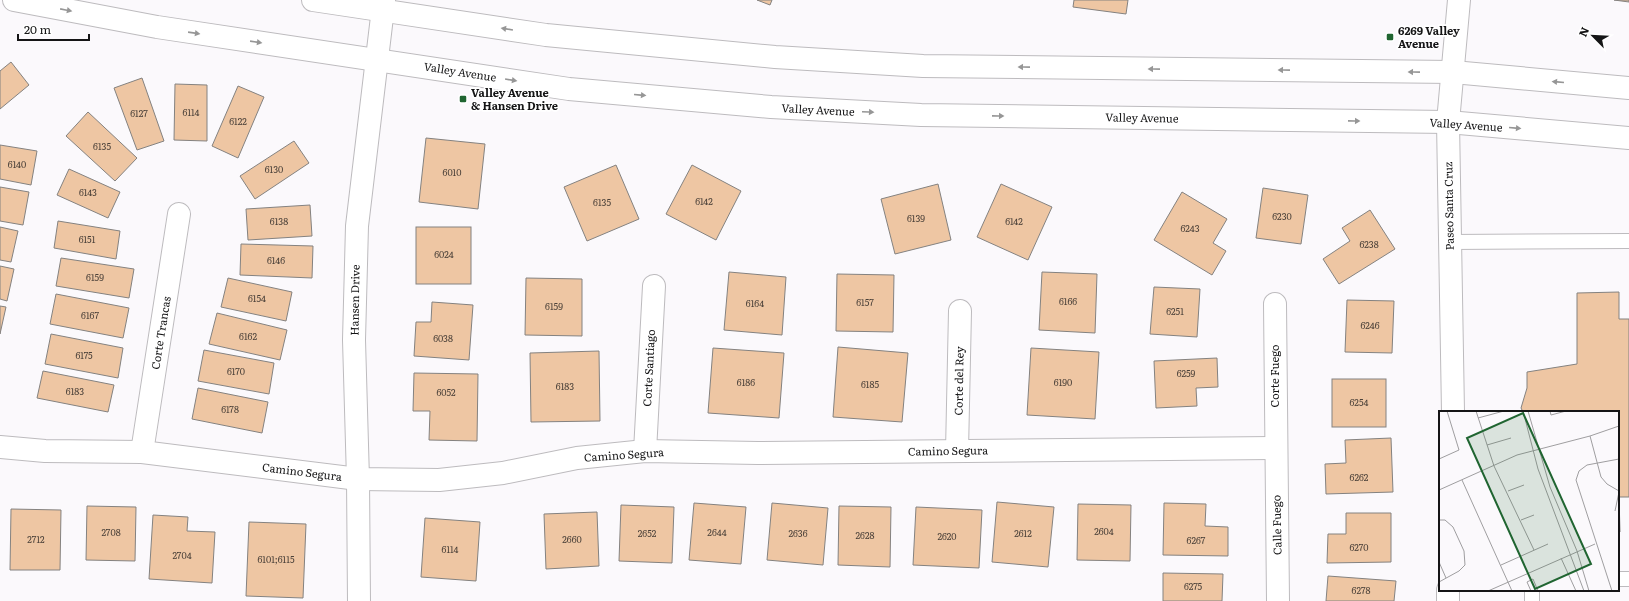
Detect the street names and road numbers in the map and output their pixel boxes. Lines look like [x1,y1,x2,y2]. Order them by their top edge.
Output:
street label: Valley Avenue [423,57,498,85]
street label: Valley Avenue [781,99,855,119]
street label: Valley Avenue [1105,108,1179,126]
street label: Valley Avenue [1429,113,1503,135]
street label: Paseo Santa Cruz [1439,161,1457,250]
street label: Hansen Drive [345,264,363,336]
street label: Corte Trancas [146,295,174,371]
street label: Corte Santiago [638,329,658,407]
street label: Corte Fuego [1266,344,1282,408]
street label: Corte del Rey [949,346,967,416]
street label: Camino Segura [908,441,988,459]
street label: Camino Segura [583,443,665,465]
street label: Camino Segura [261,458,343,484]
street label: Calle Fuego [1267,495,1285,555]

